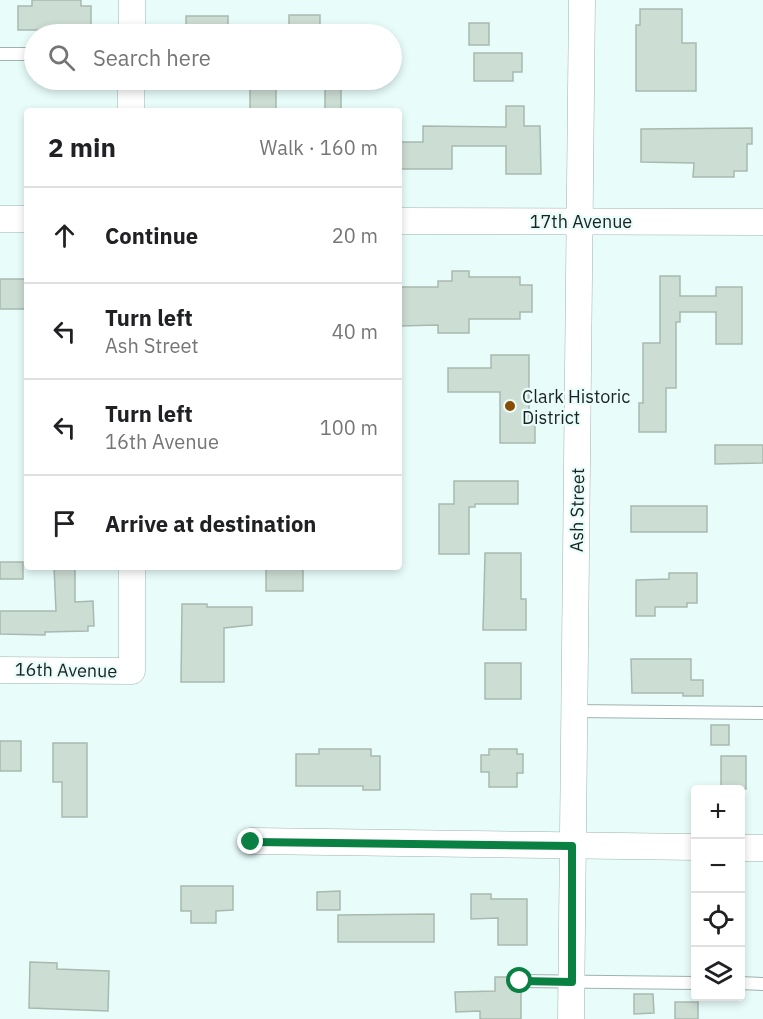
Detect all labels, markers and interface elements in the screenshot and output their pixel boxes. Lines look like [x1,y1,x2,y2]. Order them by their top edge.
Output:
search box [24,24,402,90]
icon: search [45,41,78,74]
text: Search here [93,43,211,72]
text: 2 min [48,130,116,164]
text: Walk · 160 m [260,134,378,161]
street label: 17th Avenue [530,210,632,233]
icon: ahead [48,219,81,252]
text: Continue [105,221,198,250]
text: 20 m [332,222,378,249]
text: Turn left [105,303,193,332]
icon: left [48,315,81,348]
text: 40 m [332,318,378,345]
text: Ash Street [105,332,199,359]
place label: Clark Historic District [522,385,630,429]
text: Turn left [105,399,193,428]
marker: Clark Historic District [503,399,517,413]
icon: left [48,411,81,444]
text: 100 m [320,414,378,441]
text: 16th Avenue [105,428,219,455]
street label: Ash Street [565,468,589,552]
icon: arrive [48,507,81,540]
text: Arrive at destination [105,509,316,538]
street label: 16th Avenue [15,658,118,682]
map controls [691,785,745,1001]
button: + [691,785,745,839]
route end [237,828,263,854]
button: − [691,839,745,893]
button: locate [691,893,745,947]
button: layers [691,947,745,1001]
route start [506,967,532,993]

